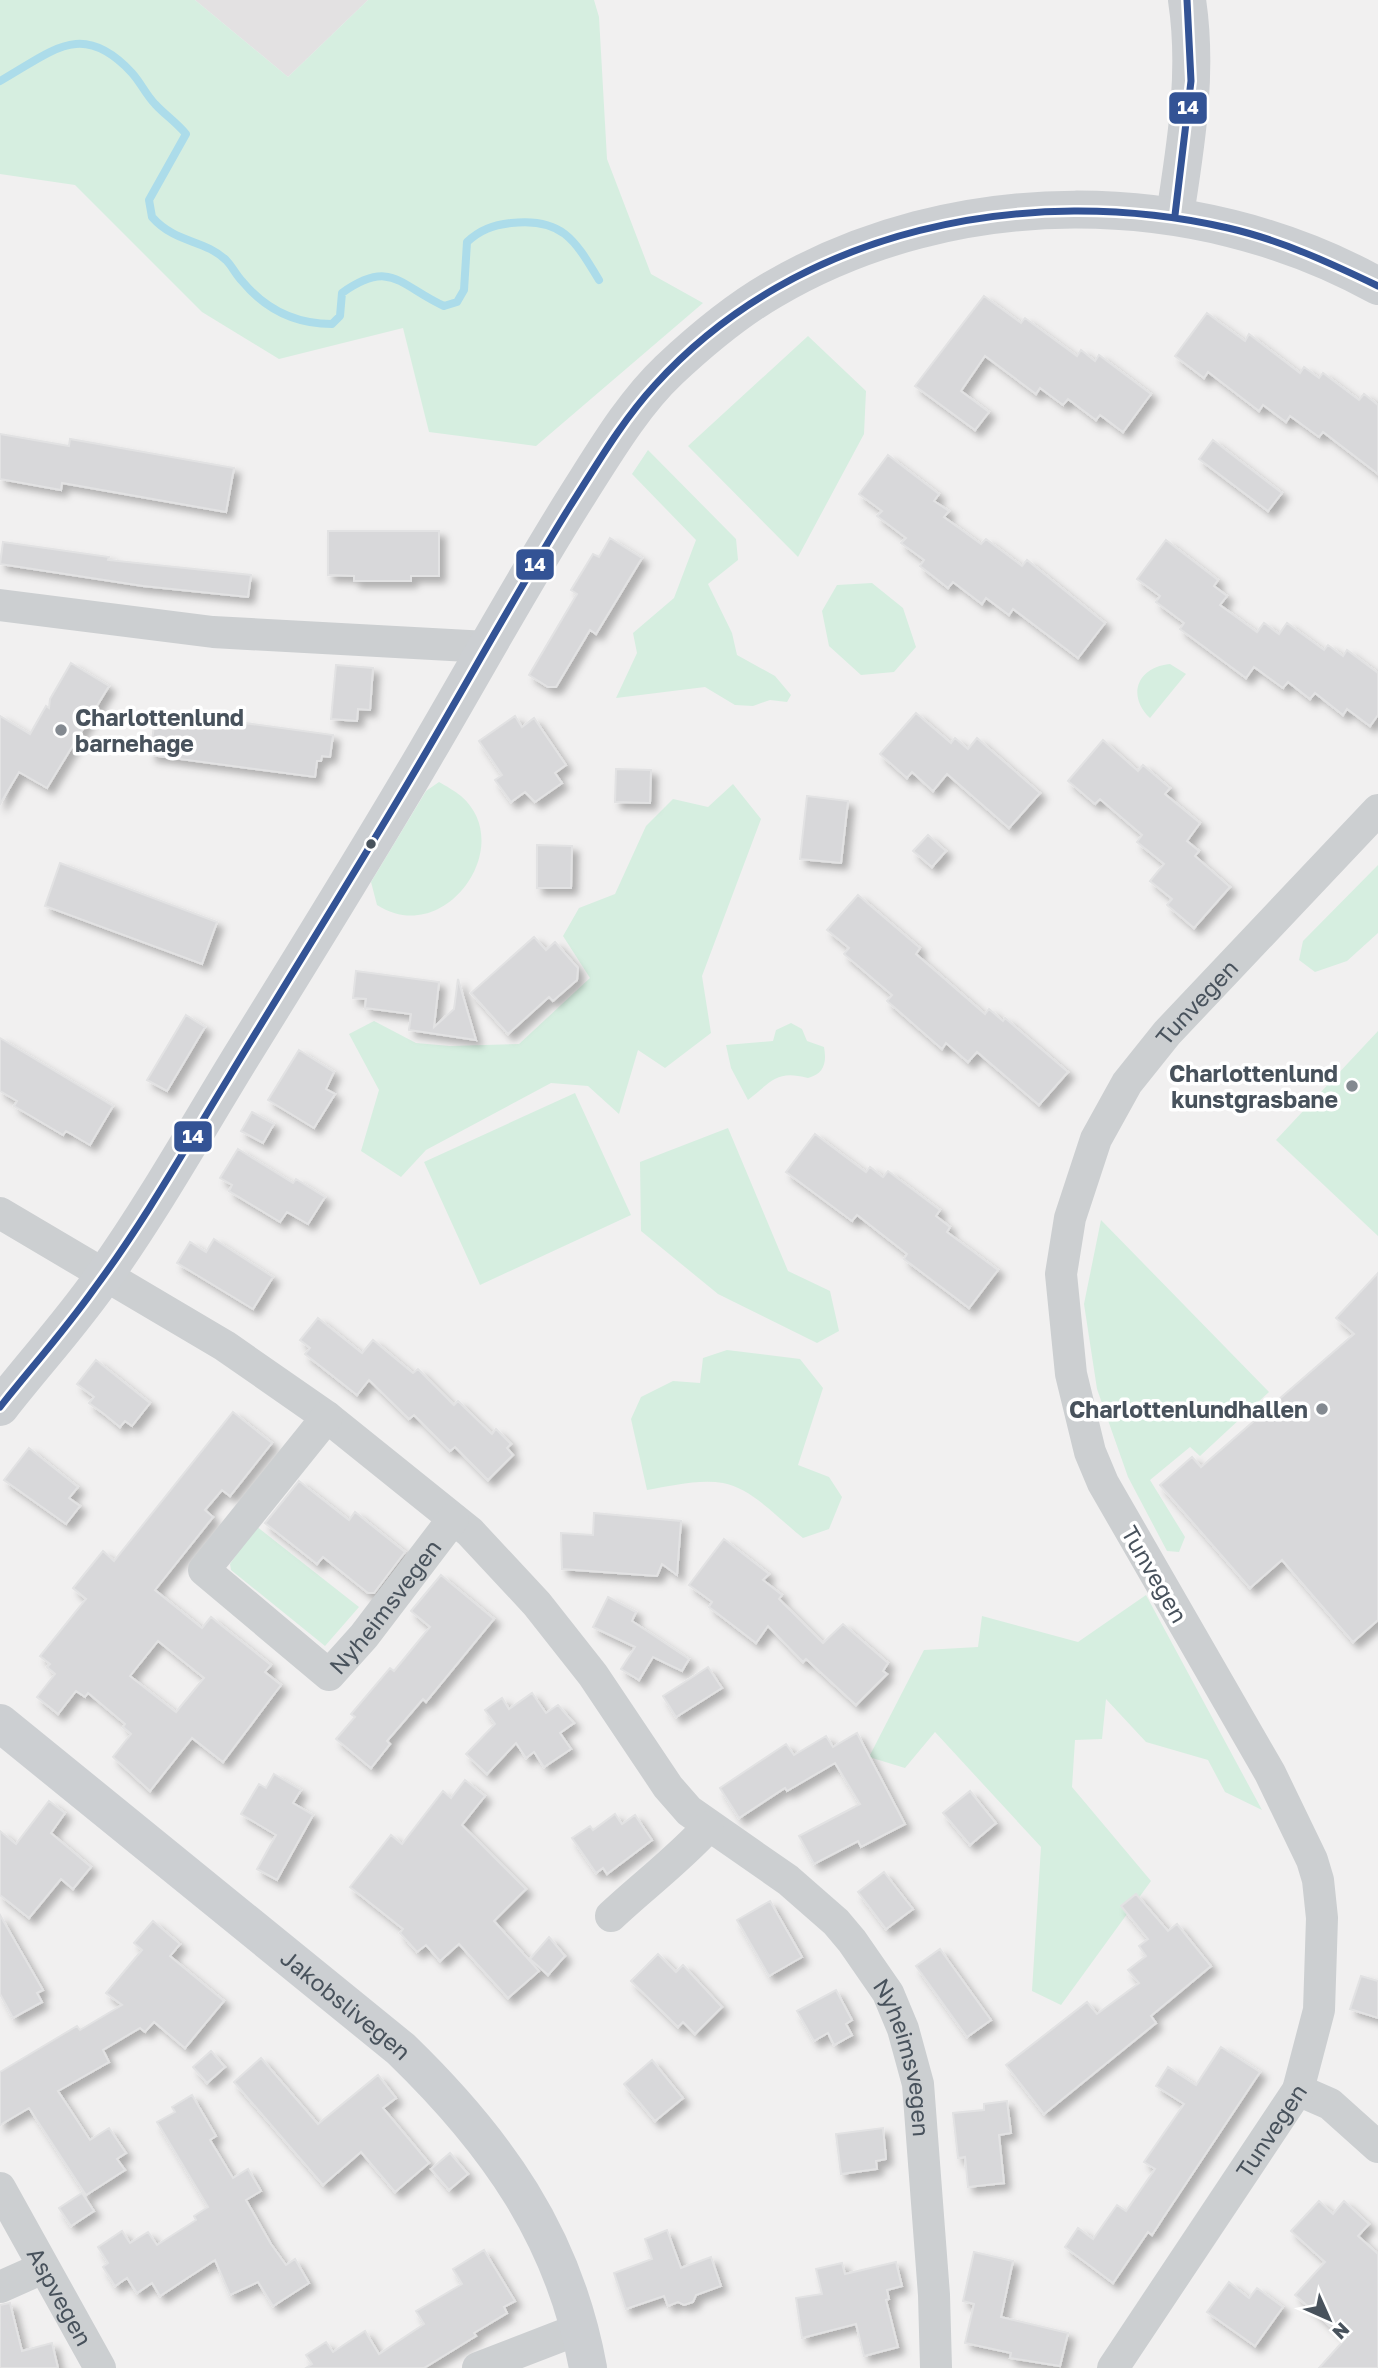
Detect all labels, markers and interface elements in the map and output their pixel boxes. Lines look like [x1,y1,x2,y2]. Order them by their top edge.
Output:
line badge: 14 [1168,91,1208,125]
text: 14 [1177,95,1199,118]
line badge: 14 [515,548,555,581]
text: 14 [524,552,546,575]
place label: Charlottenlund barnehage [75,703,244,757]
marker: Charlottenlund barnehage [53,722,69,738]
unlabelled marker [364,837,378,851]
street label: Tunvegen [1149,953,1243,1050]
place label: Charlottenlund kunstgrasbane [1169,1059,1338,1113]
marker: Charlottenlund kunstgrasbane [1344,1078,1360,1094]
line badge: 14 [173,1120,213,1153]
text: 14 [182,1124,204,1147]
place label: Charlottenlundhallen [1069,1395,1308,1423]
marker: Charlottenlundhallen [1314,1401,1330,1417]
street label: Tunvegen [1116,1521,1194,1627]
street label: Nyheimsvegen [323,1534,447,1680]
street label: Jakobslivegen [275,1943,417,2065]
street label: Nyheimsvegen [868,1973,936,2138]
street label: Tunvegen [1230,2078,1312,2183]
street label: Aspvegen [22,2242,99,2351]
north arrow [1294,2284,1364,2354]
text: N [1328,2318,1355,2345]

